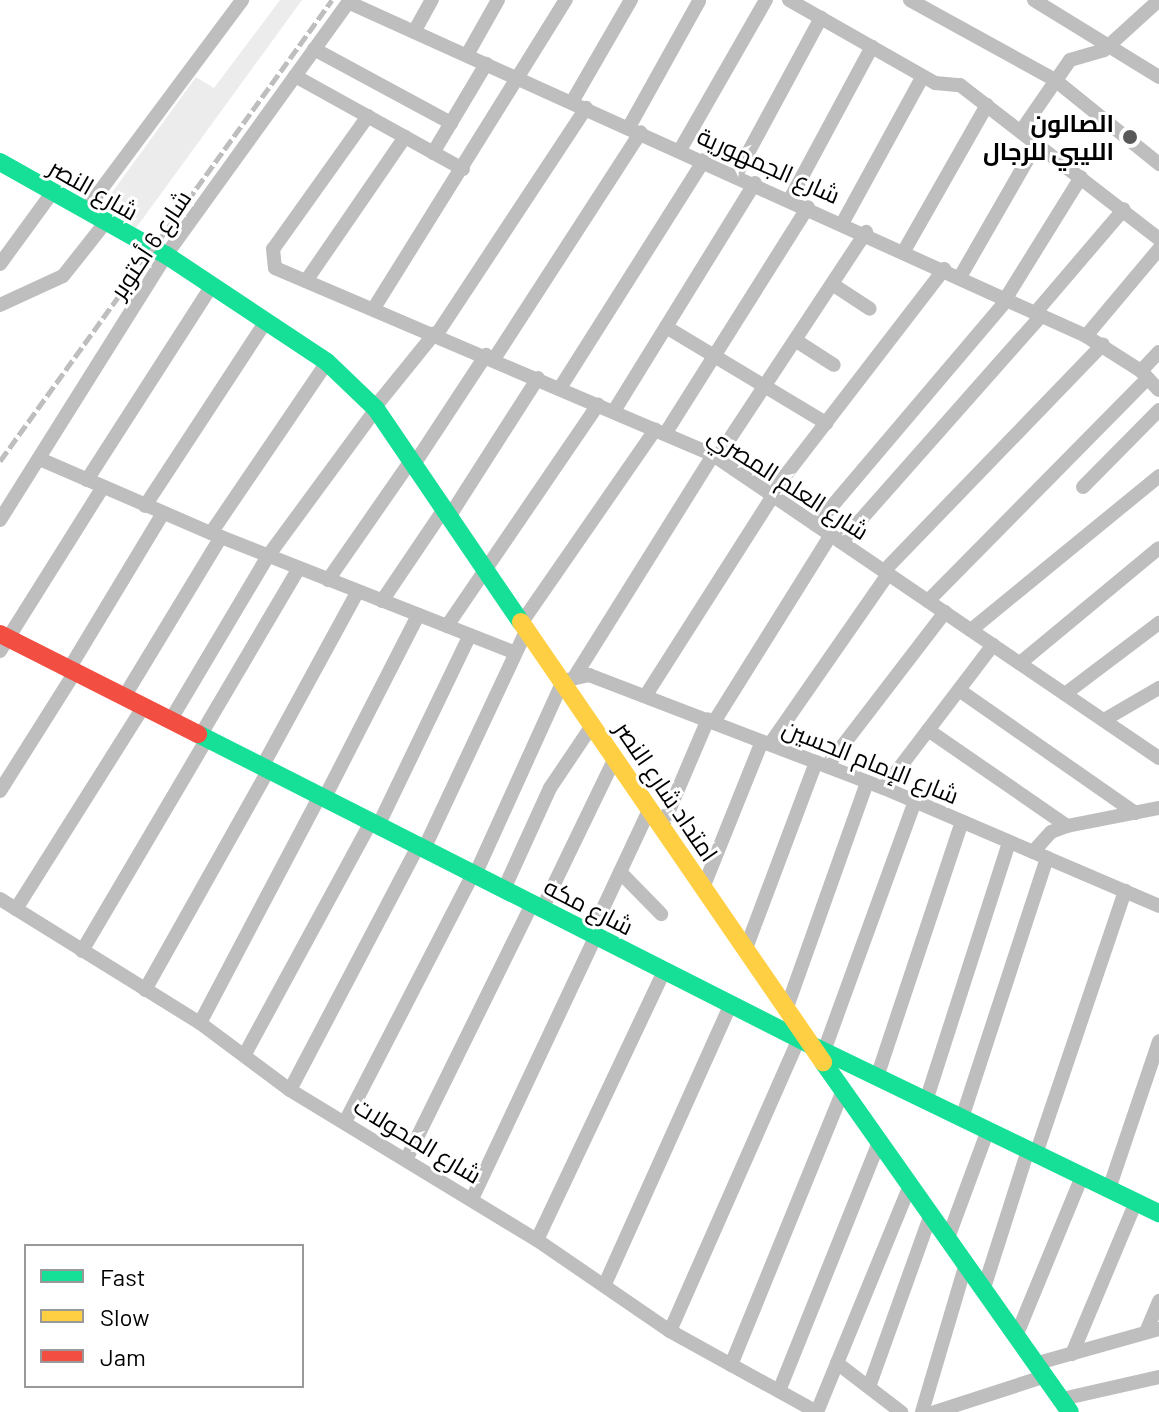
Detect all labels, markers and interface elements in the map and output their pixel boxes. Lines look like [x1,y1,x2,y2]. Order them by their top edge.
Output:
place label: الصالون الليبي للرجال [983,109,1114,165]
street label: شارع الجمهورية [693,121,845,209]
marker: الصالون الليبي للرجال [1121,128,1139,146]
street label: شارع النصر [44,152,144,226]
street label: شارع 6 أكتوبر [103,184,197,304]
street label: شارع العلم المصري [703,420,875,546]
street label: شارع الإمام الحسين [779,713,963,809]
street label: امتداد شارع النصر [610,715,724,867]
street label: شارع مكه [540,871,638,941]
street label: شارع المحولات [349,1091,487,1189]
legend [24,1244,304,1388]
text: Fast [100,1262,145,1291]
text: Slow [100,1302,149,1331]
text: Jam [100,1342,146,1371]

